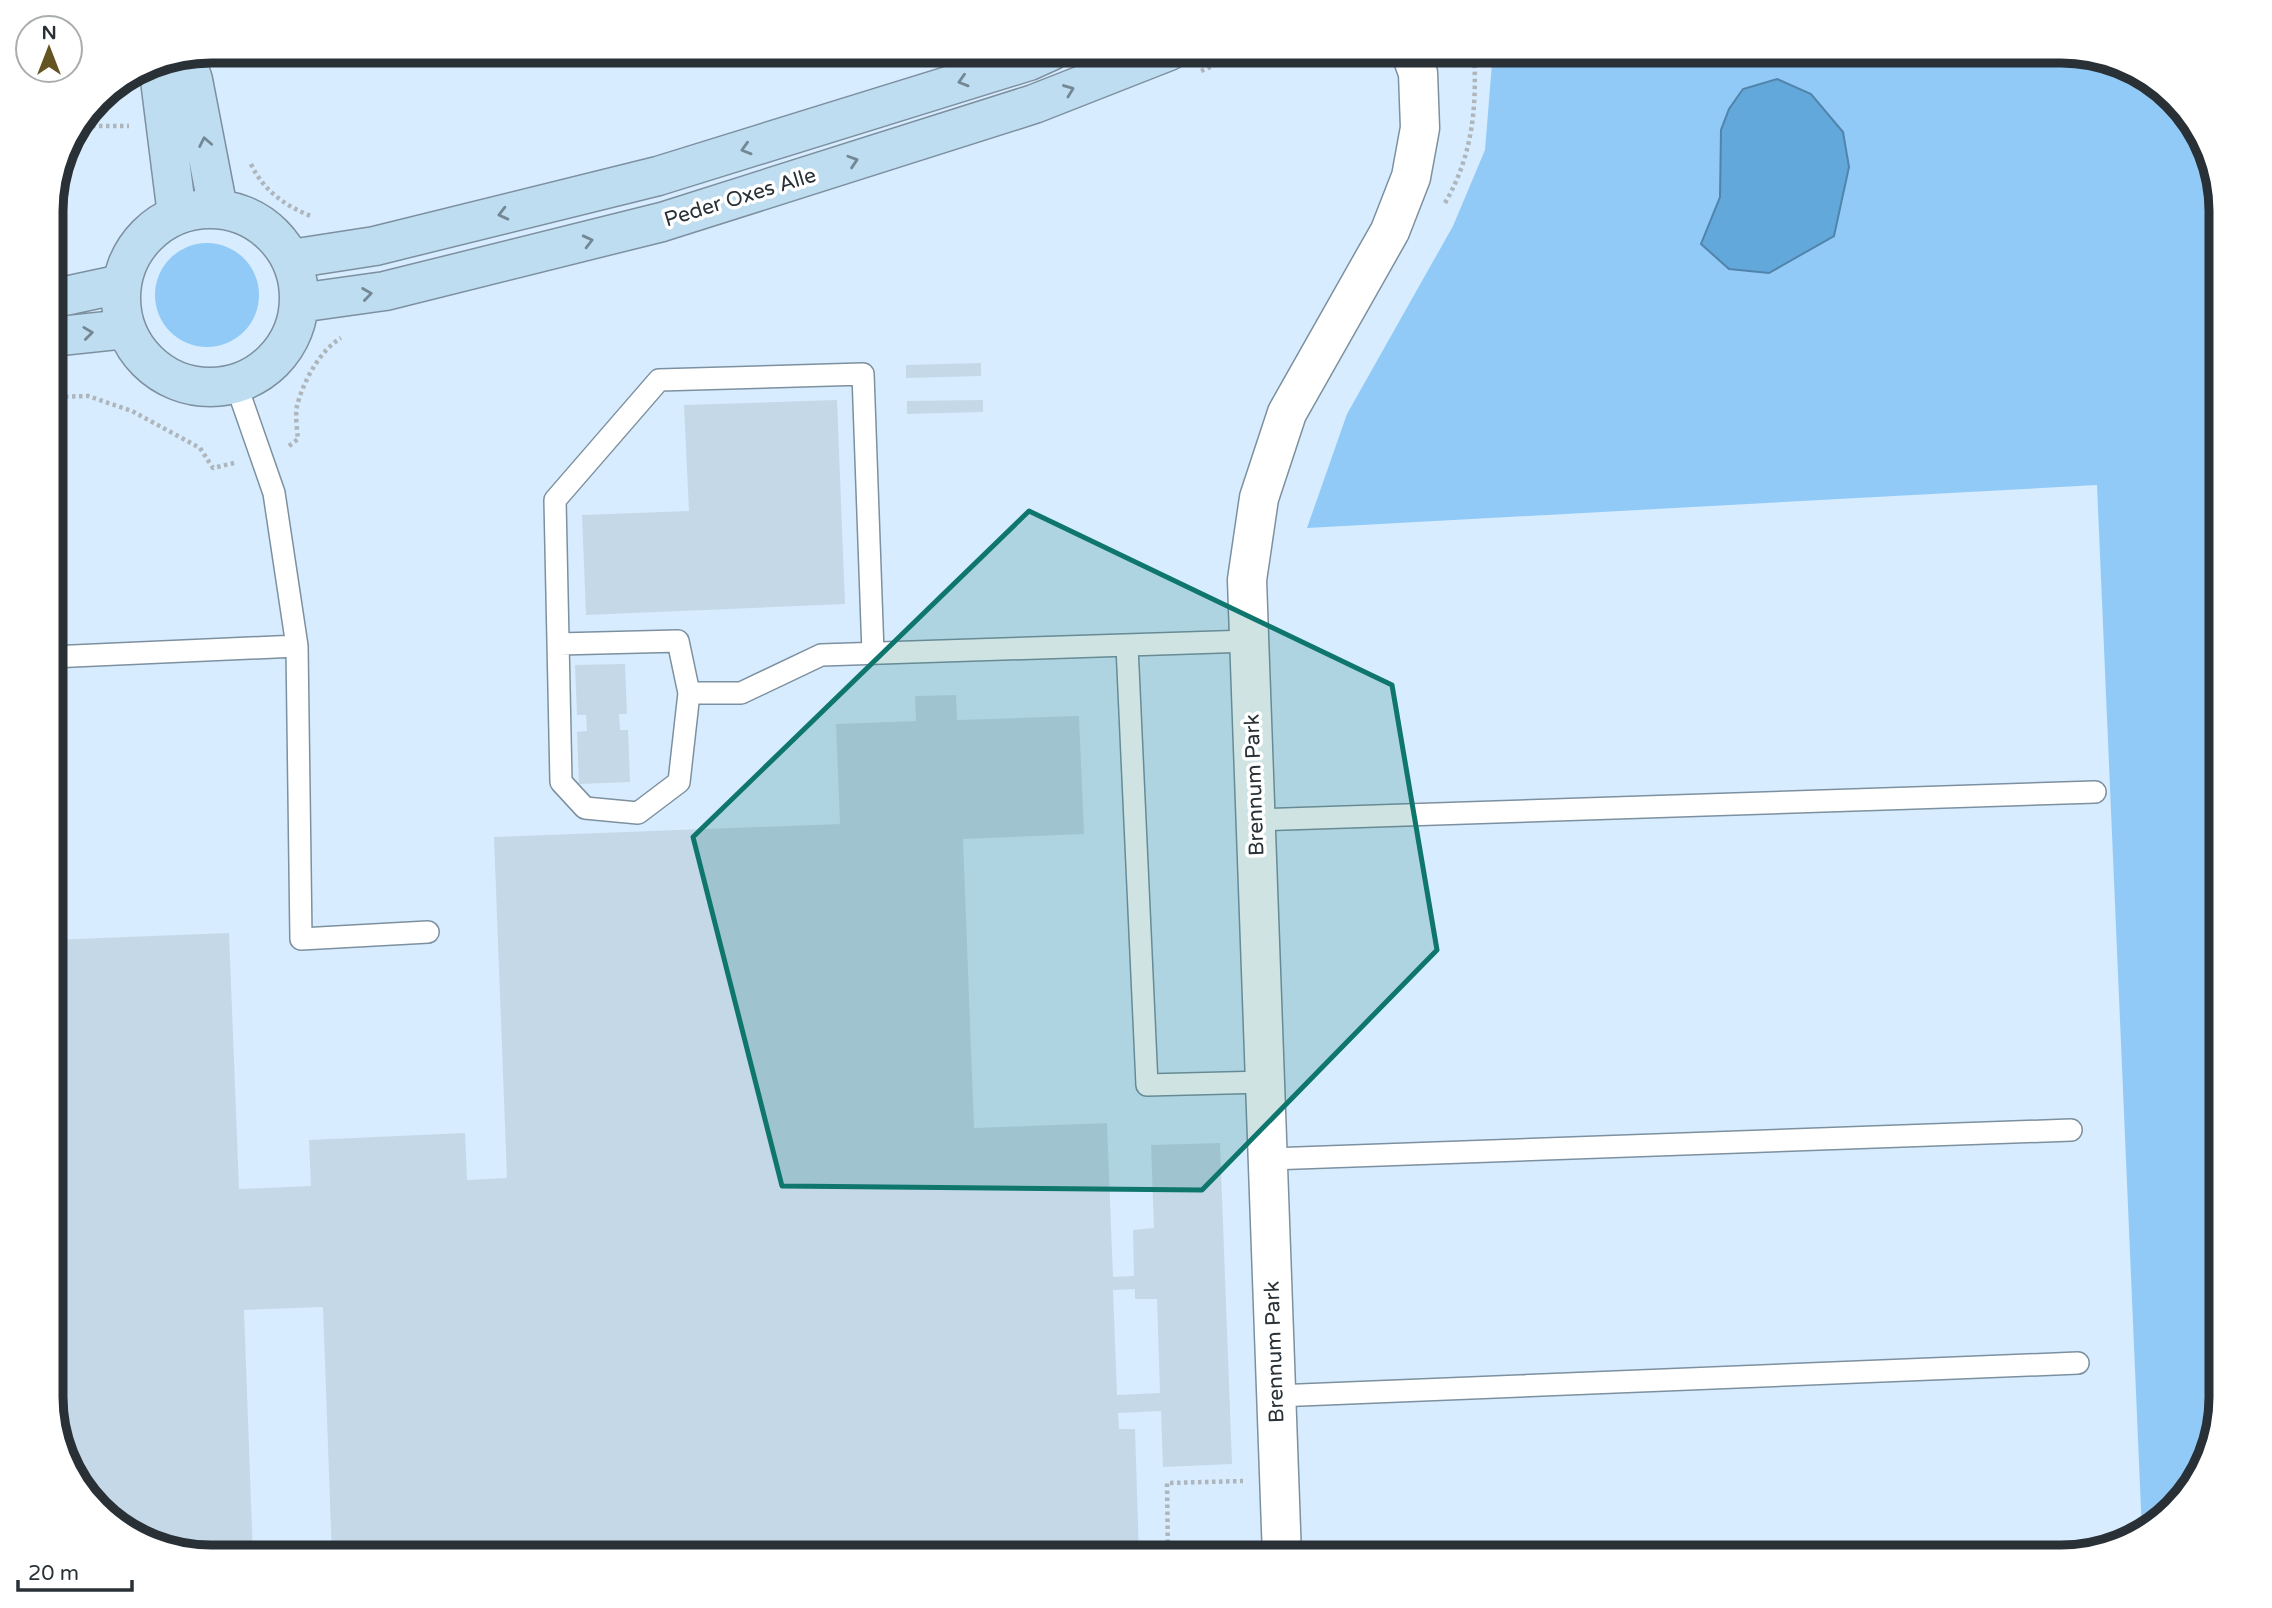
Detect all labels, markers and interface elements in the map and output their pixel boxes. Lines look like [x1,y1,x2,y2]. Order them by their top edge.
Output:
north arrow [14,14,84,84]
text: N [41,22,57,44]
one-way arrow [958,73,970,87]
one-way arrow [1062,85,1074,99]
one-way arrow [198,136,213,148]
one-way arrow [740,140,752,155]
one-way arrow [847,155,859,170]
street label: Peder Oxes Alle [661,162,819,232]
one-way arrow [497,206,509,220]
one-way arrow [582,234,594,249]
one-way arrow [361,286,373,301]
one-way arrow [83,326,94,341]
street label: Brennum Park [1240,714,1269,856]
street label: Brennum Park [1260,1281,1289,1423]
scale bar [18,1548,131,1592]
text: 20 m [28,1561,79,1586]

